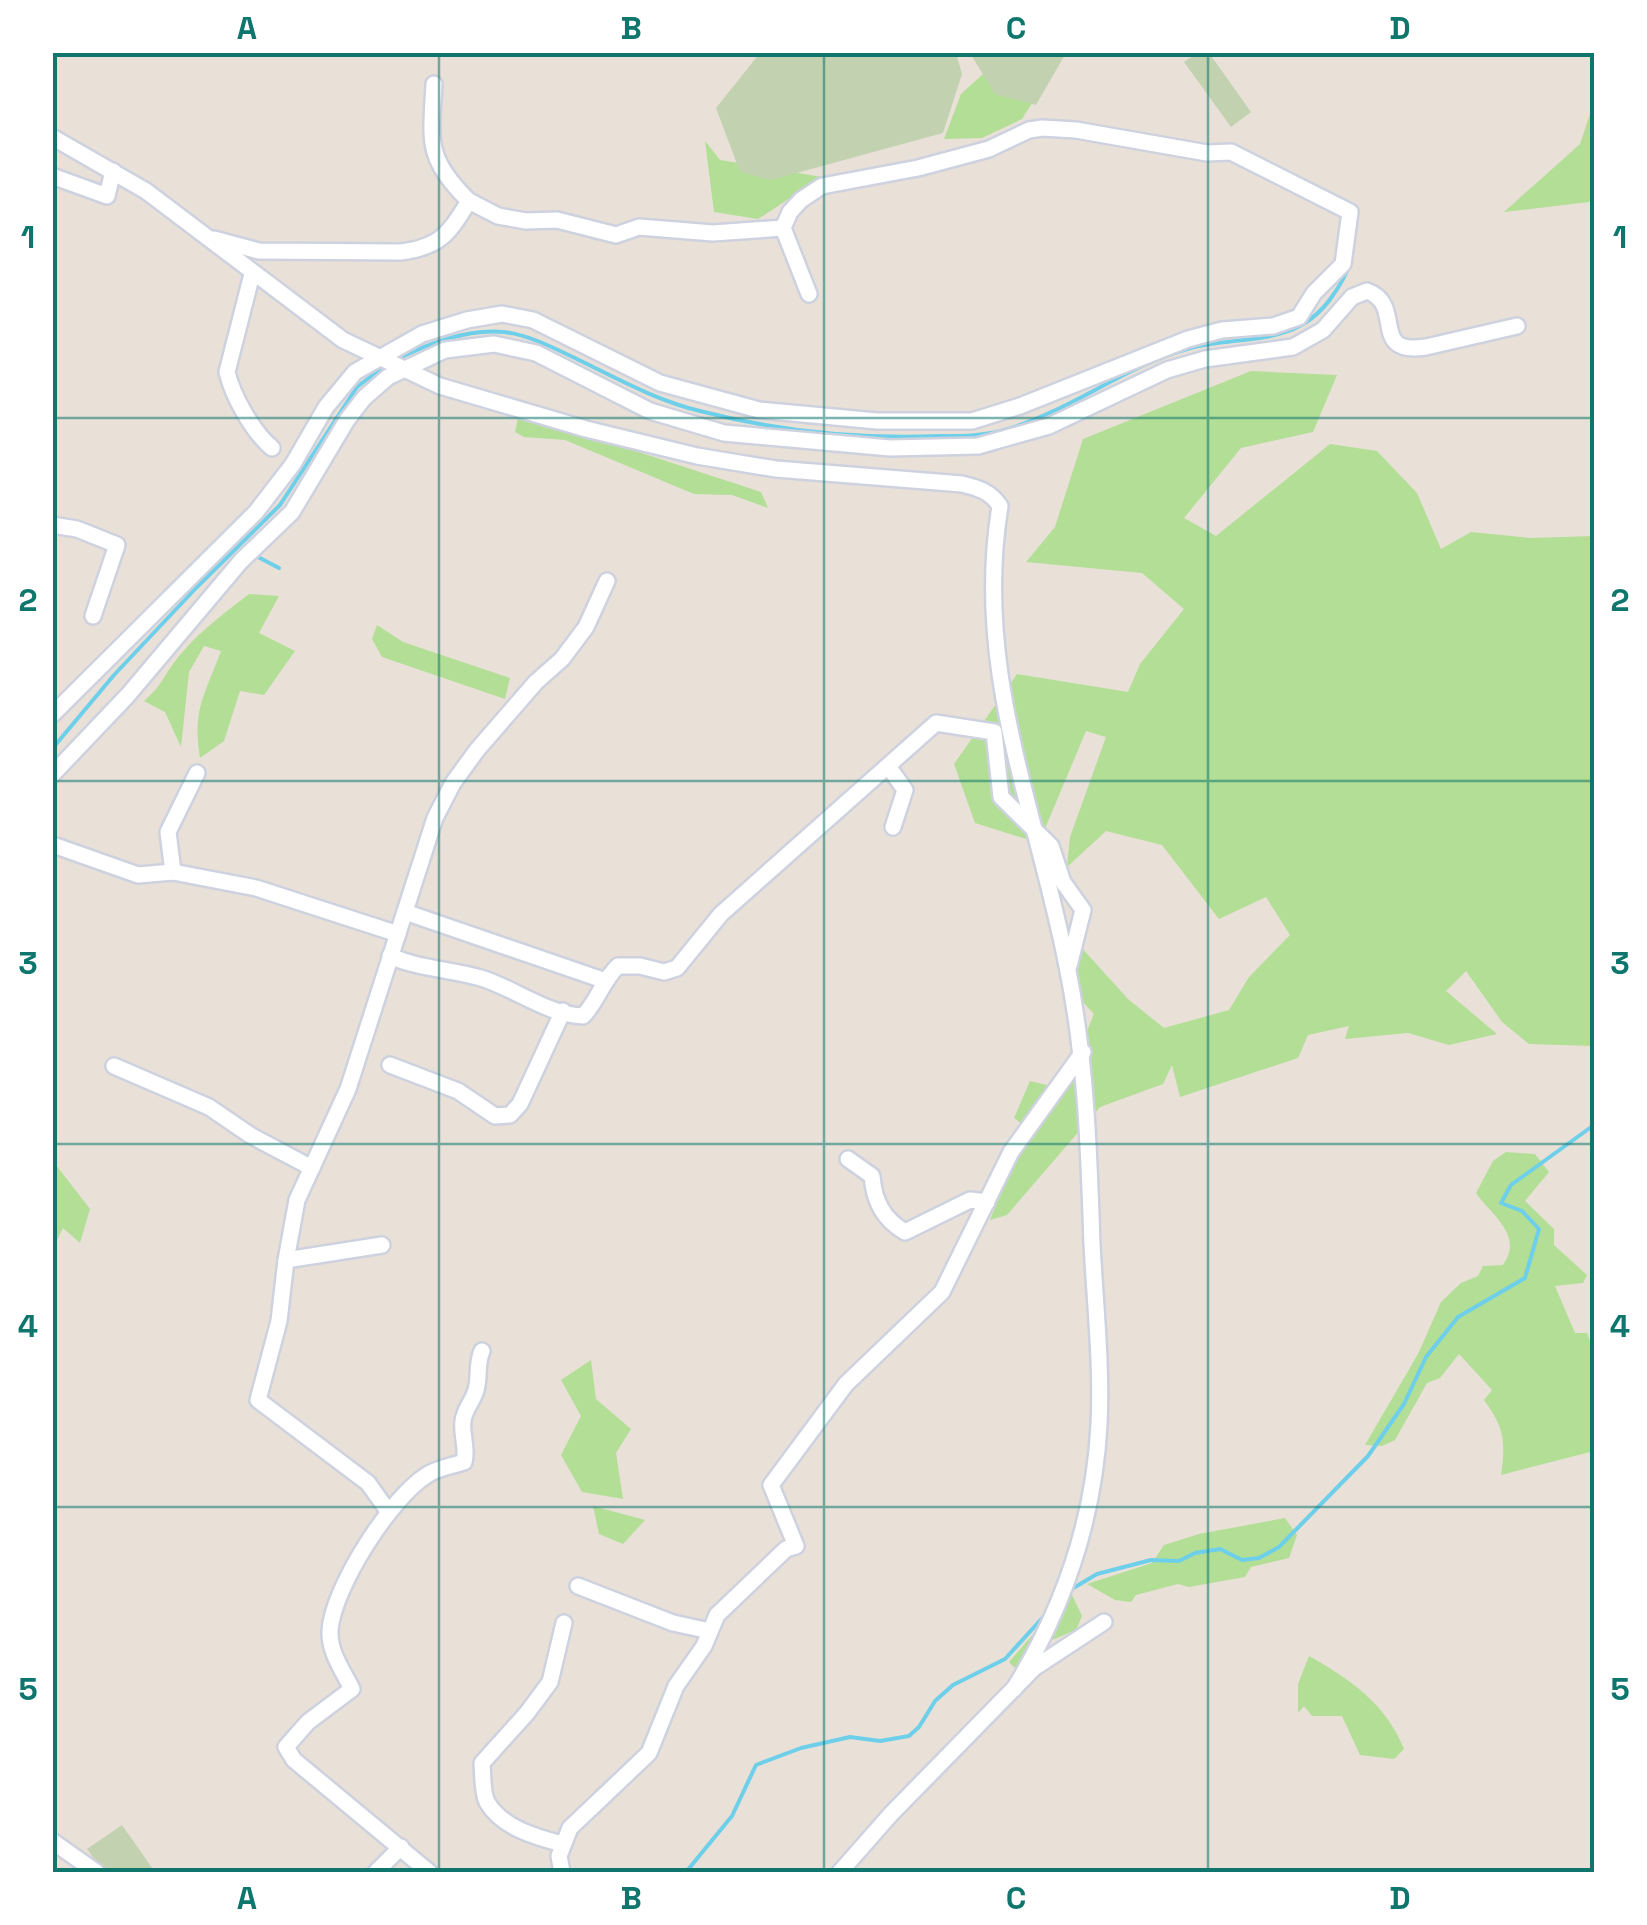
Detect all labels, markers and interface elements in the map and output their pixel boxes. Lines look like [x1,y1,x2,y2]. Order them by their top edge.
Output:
text: A [237,8,257,48]
text: B [620,8,642,48]
text: C [1006,8,1026,48]
text: D [1389,8,1411,48]
text: 1 [21,217,35,257]
text: 1 [1613,217,1627,257]
text: 2 [18,580,38,620]
text: 2 [1610,580,1630,620]
text: 3 [18,943,38,983]
text: 3 [1610,943,1630,983]
text: 4 [18,1306,38,1346]
text: 4 [1610,1306,1630,1346]
text: 5 [18,1669,38,1709]
text: 5 [1610,1669,1630,1709]
text: A [237,1878,257,1918]
text: B [620,1878,642,1918]
text: C [1006,1878,1026,1918]
text: D [1389,1878,1411,1918]

